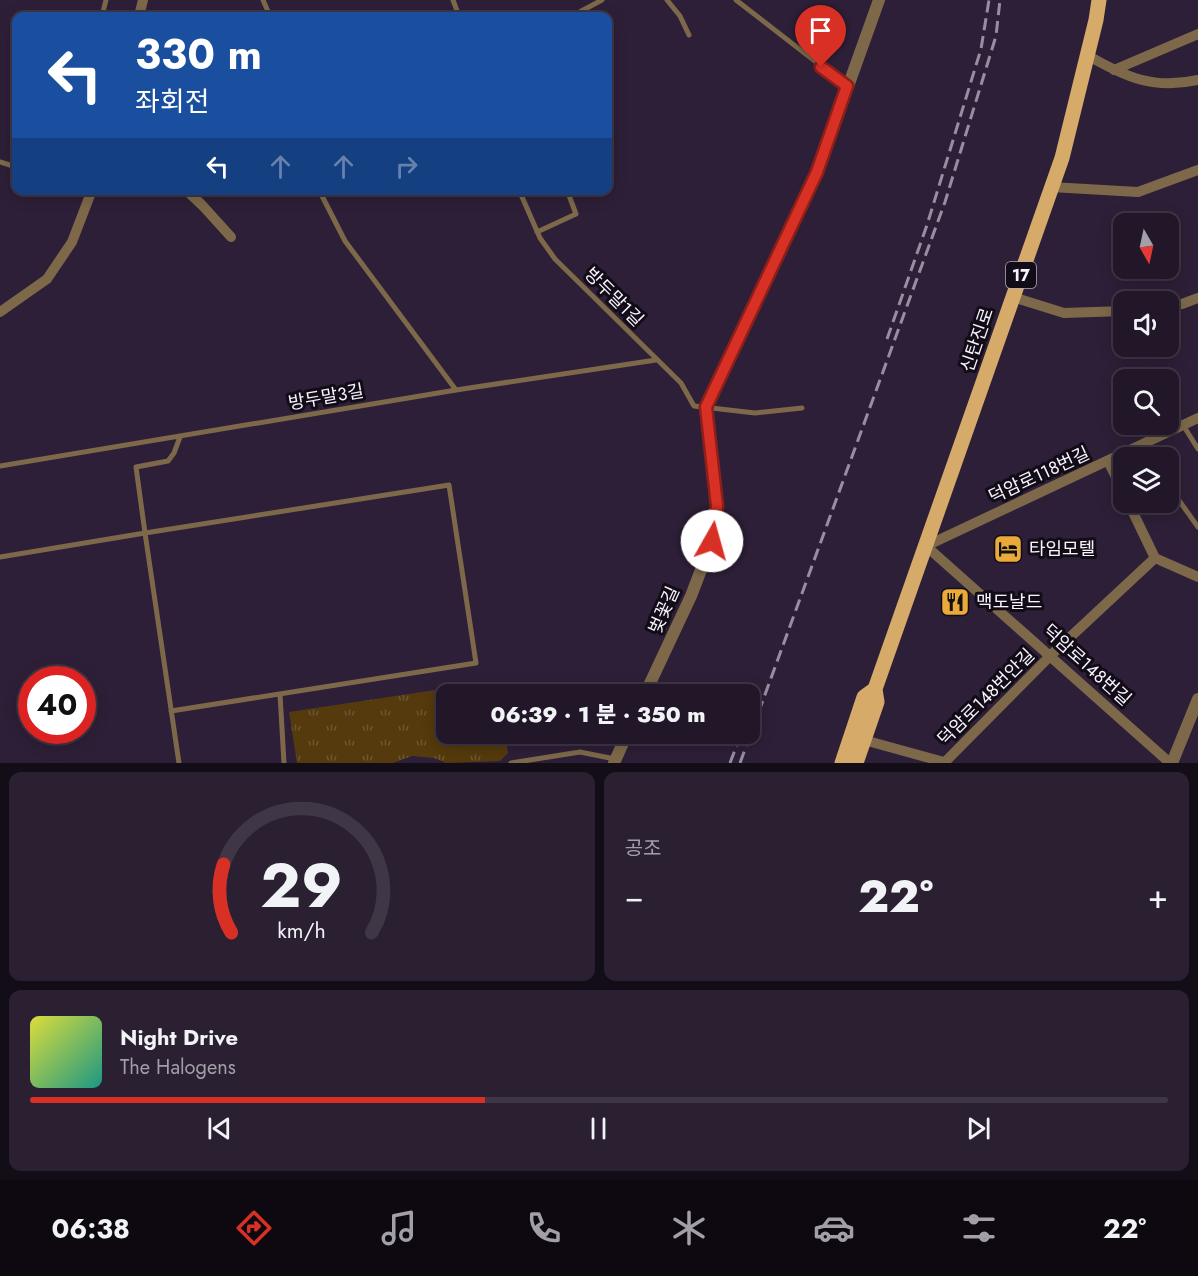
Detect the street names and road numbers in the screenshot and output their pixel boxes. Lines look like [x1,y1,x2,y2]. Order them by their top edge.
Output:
street label: 방두말1길 [579,262,649,332]
road number: 17 [1006,262,1036,288]
street label: 신탄진로 [954,304,1000,376]
street label: 방두말3길 [286,378,366,416]
street label: 덕암로118번길 [984,440,1094,510]
street label: 벚꽃길 [642,582,686,638]
street label: 덕암로148번길 [1037,618,1137,712]
street label: 덕암로148번안길 [932,643,1040,751]

